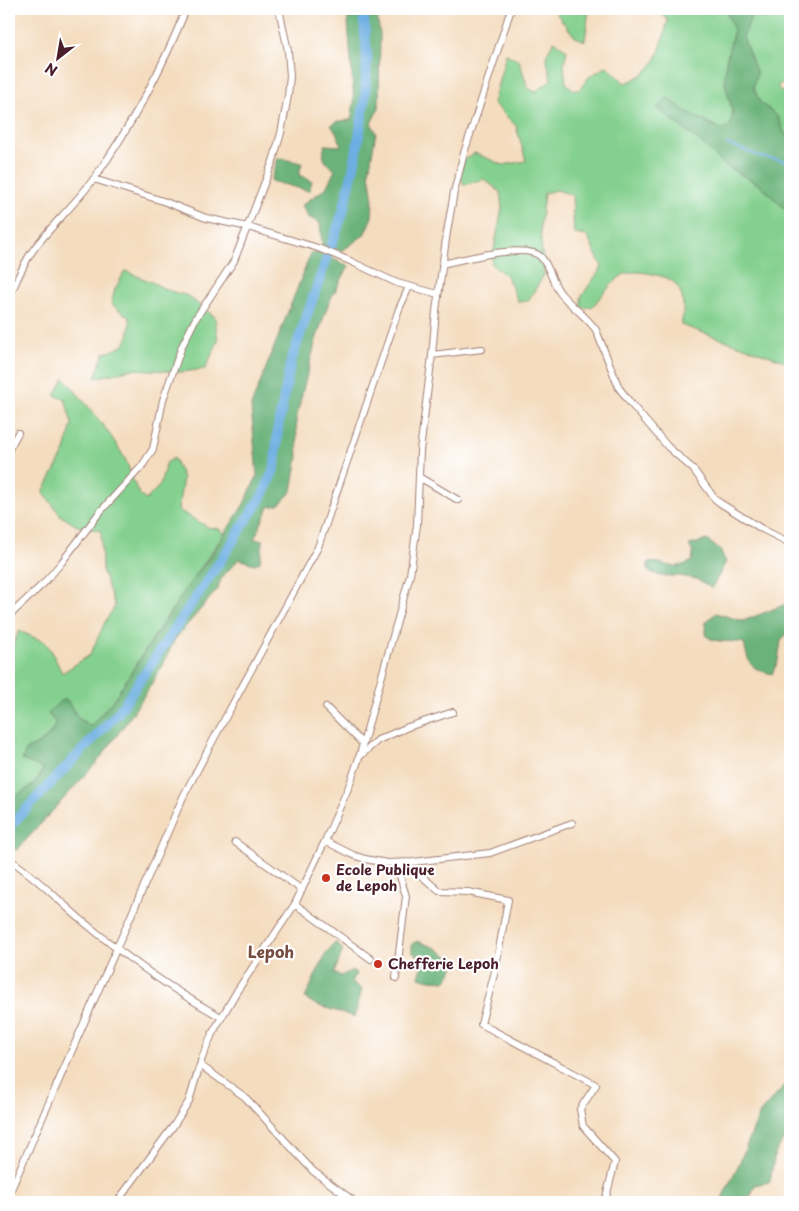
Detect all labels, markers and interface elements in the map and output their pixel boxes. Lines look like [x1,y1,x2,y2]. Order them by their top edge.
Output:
north arrow [32,32,82,82]
text: N [41,58,61,81]
place label: Ecole Publique de Lepoh [336,859,435,896]
marker: Ecole Publique de Lepoh [320,872,332,884]
district label: Lepoh [248,939,294,963]
place label: Chefferie Lepoh [388,953,499,974]
marker: Chefferie Lepoh [372,958,384,970]

